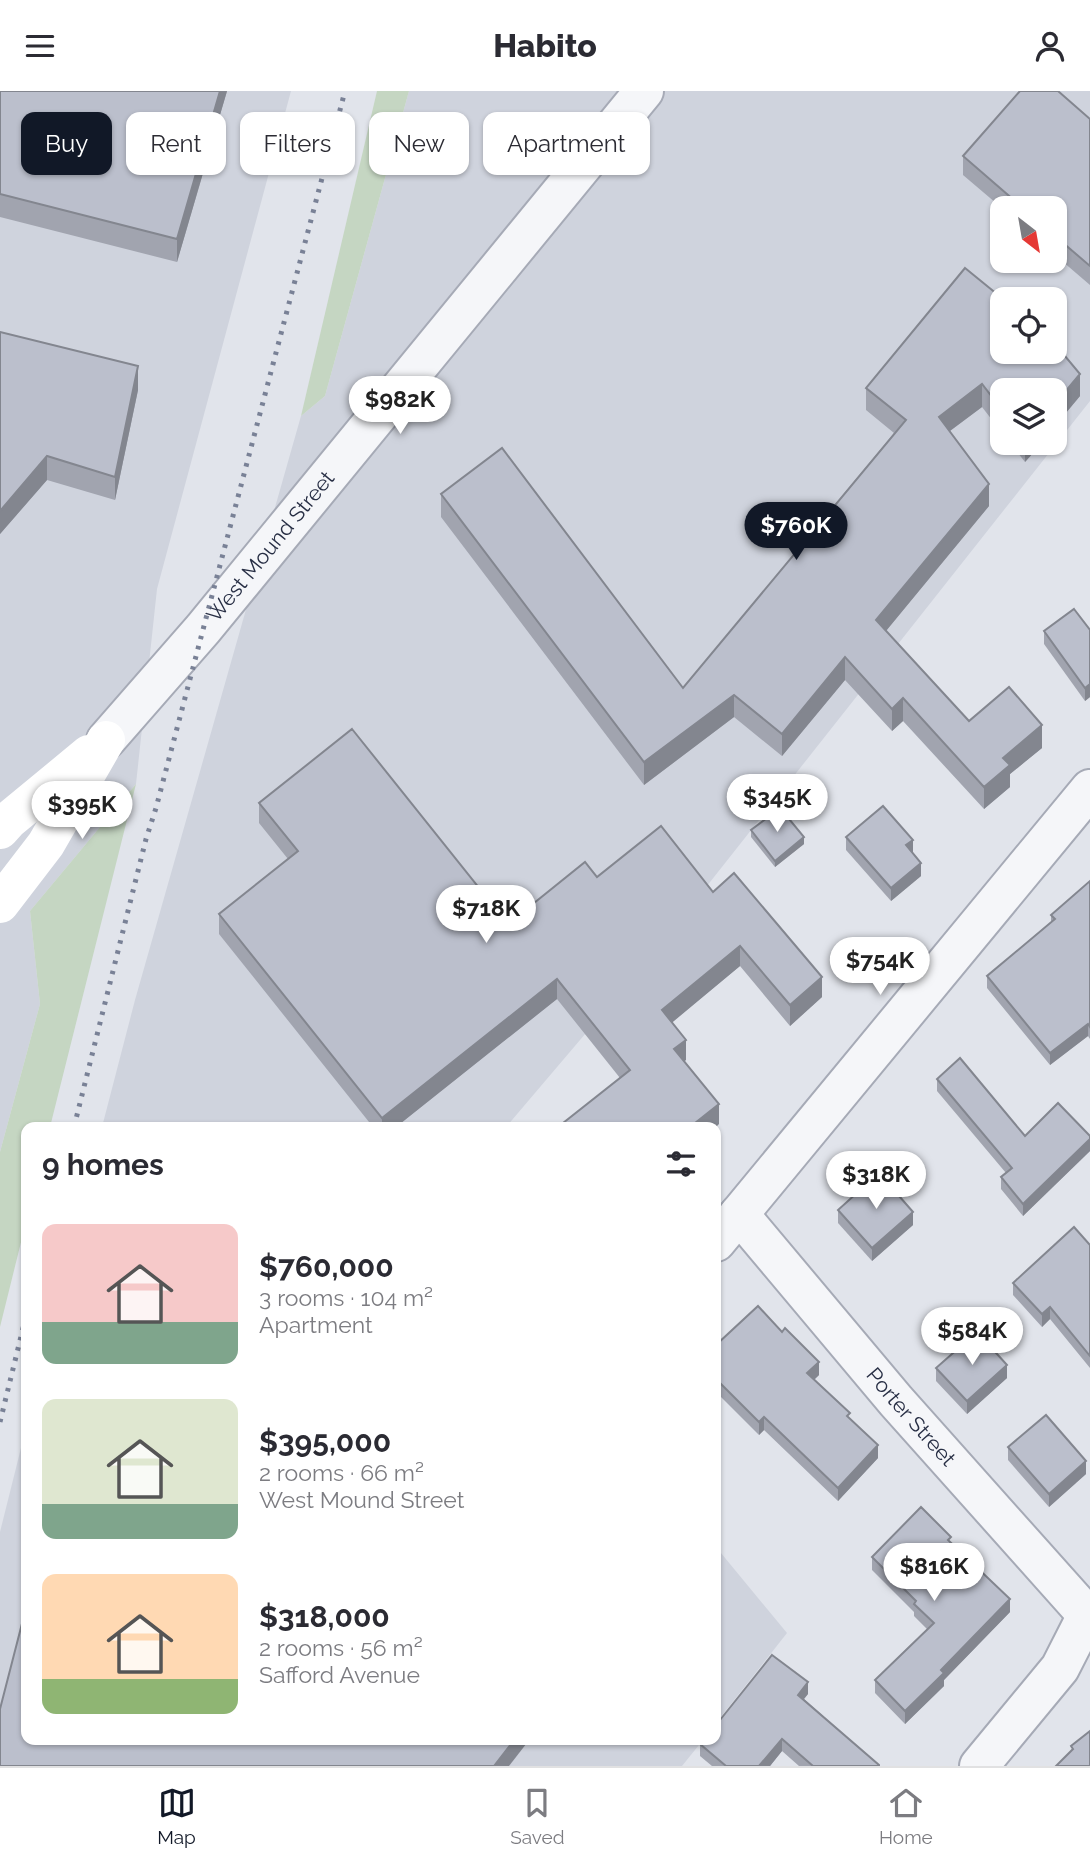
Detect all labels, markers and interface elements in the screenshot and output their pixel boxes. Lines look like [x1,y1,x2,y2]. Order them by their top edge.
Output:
icon: menu [21,27,59,65]
text: Habito [493,27,597,64]
icon: person [1031,27,1069,65]
chip: Buy [21,112,112,175]
chip: Rent [126,112,226,175]
chip: Filters [240,112,355,175]
chip: New [369,112,469,175]
chip: Apartment [483,112,650,175]
north arrow [990,196,1068,273]
map controls [990,196,1067,455]
button: locate [990,287,1067,364]
pin: $982K [351,377,449,436]
button: layers [990,378,1067,455]
text: $982K [365,385,435,412]
street label: West Mound Street [201,466,339,627]
pin: $760K [747,503,845,562]
text: $760K [761,511,831,538]
pin: $345K [728,775,826,834]
pin: $395K [33,781,131,841]
text: $345K [743,783,811,810]
text: $395K [48,790,116,817]
pin: $718K [437,885,535,945]
text: $718K [452,894,520,921]
pin: $754K [831,937,929,997]
text: $754K [846,946,914,973]
icon: filters [662,1145,700,1183]
text: 9 homes [42,1147,164,1182]
pin: $318K [827,1151,925,1211]
text: $318K [842,1160,910,1187]
text: $760,000 [259,1249,394,1284]
icon: home [98,1252,182,1336]
text: 3 rooms · 104 m² [259,1284,433,1311]
pin: $584K [923,1307,1021,1367]
text: Apartment [259,1311,373,1338]
text: $584K [937,1316,1007,1343]
street label: Porter Street [861,1362,961,1471]
text: $395,000 [259,1424,391,1459]
icon: home [98,1427,182,1511]
text: 2 rooms · 66 m² [259,1459,424,1486]
text: West Mound Street [259,1486,464,1513]
pin: $816K [885,1543,983,1603]
text: $816K [899,1552,969,1579]
text: $318,000 [259,1599,390,1634]
icon: home [98,1602,182,1686]
text: 2 rooms · 56 m² [259,1634,423,1661]
text: Safford Avenue [259,1661,420,1688]
tab: Map [157,1784,196,1848]
tab: Saved [510,1784,565,1848]
tab: Home [879,1784,933,1848]

